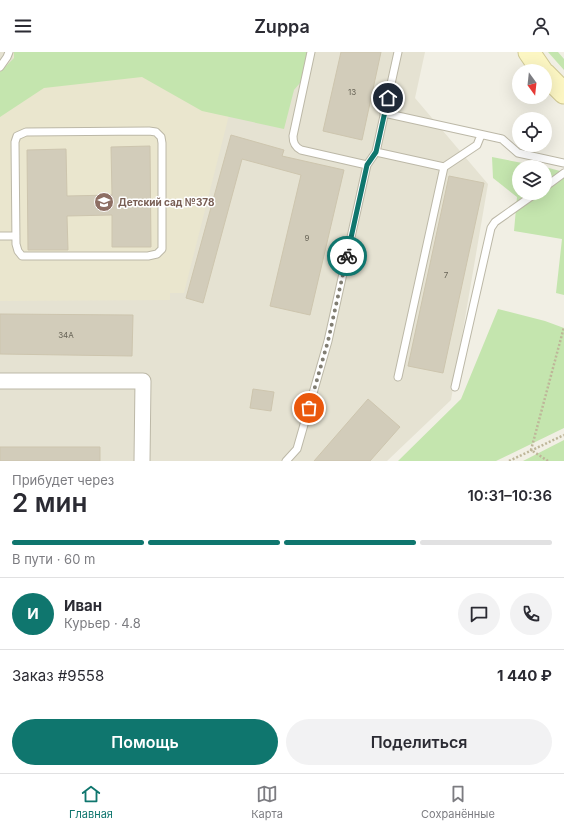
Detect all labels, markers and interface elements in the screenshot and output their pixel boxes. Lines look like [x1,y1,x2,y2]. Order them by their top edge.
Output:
icon: menu [12,15,34,37]
icon: person [530,15,552,37]
text: Zuppa [254,16,310,37]
north arrow [512,64,552,104]
map controls [512,64,552,200]
pin [371,81,405,115]
house number: 13 [348,87,356,97]
icon: home [377,87,399,109]
button: locate [512,112,552,152]
button: layers [512,160,552,200]
school or university icon: Детский сад №378 [93,191,115,213]
place label: Детский сад №378 [118,196,215,208]
house number: 9 [305,233,310,243]
courier [327,236,367,276]
icon: bike [336,245,358,267]
house number: 7 [444,270,449,280]
house number: 34А [58,330,74,340]
pin [292,391,326,425]
icon: bag [298,397,320,419]
text: Прибудет через [12,472,114,488]
text: 10:31–10:36 [467,486,552,505]
text: 2 мин [12,487,87,518]
text: В пути · 60 m [12,551,95,567]
button: chat [458,593,500,635]
button: phone [510,593,552,635]
text: Иван [64,596,102,615]
text: И [27,604,39,623]
text: Курьер · 4.8 [64,615,141,631]
text: Заказ #9558 [12,666,104,685]
text: 1 440 ₽ [497,666,552,685]
button: Помощь [12,719,278,765]
button: Поделиться [286,719,552,765]
tab: Главная [69,783,113,821]
tab: Карта [251,783,283,821]
tab: Сохранённые [421,783,495,821]

